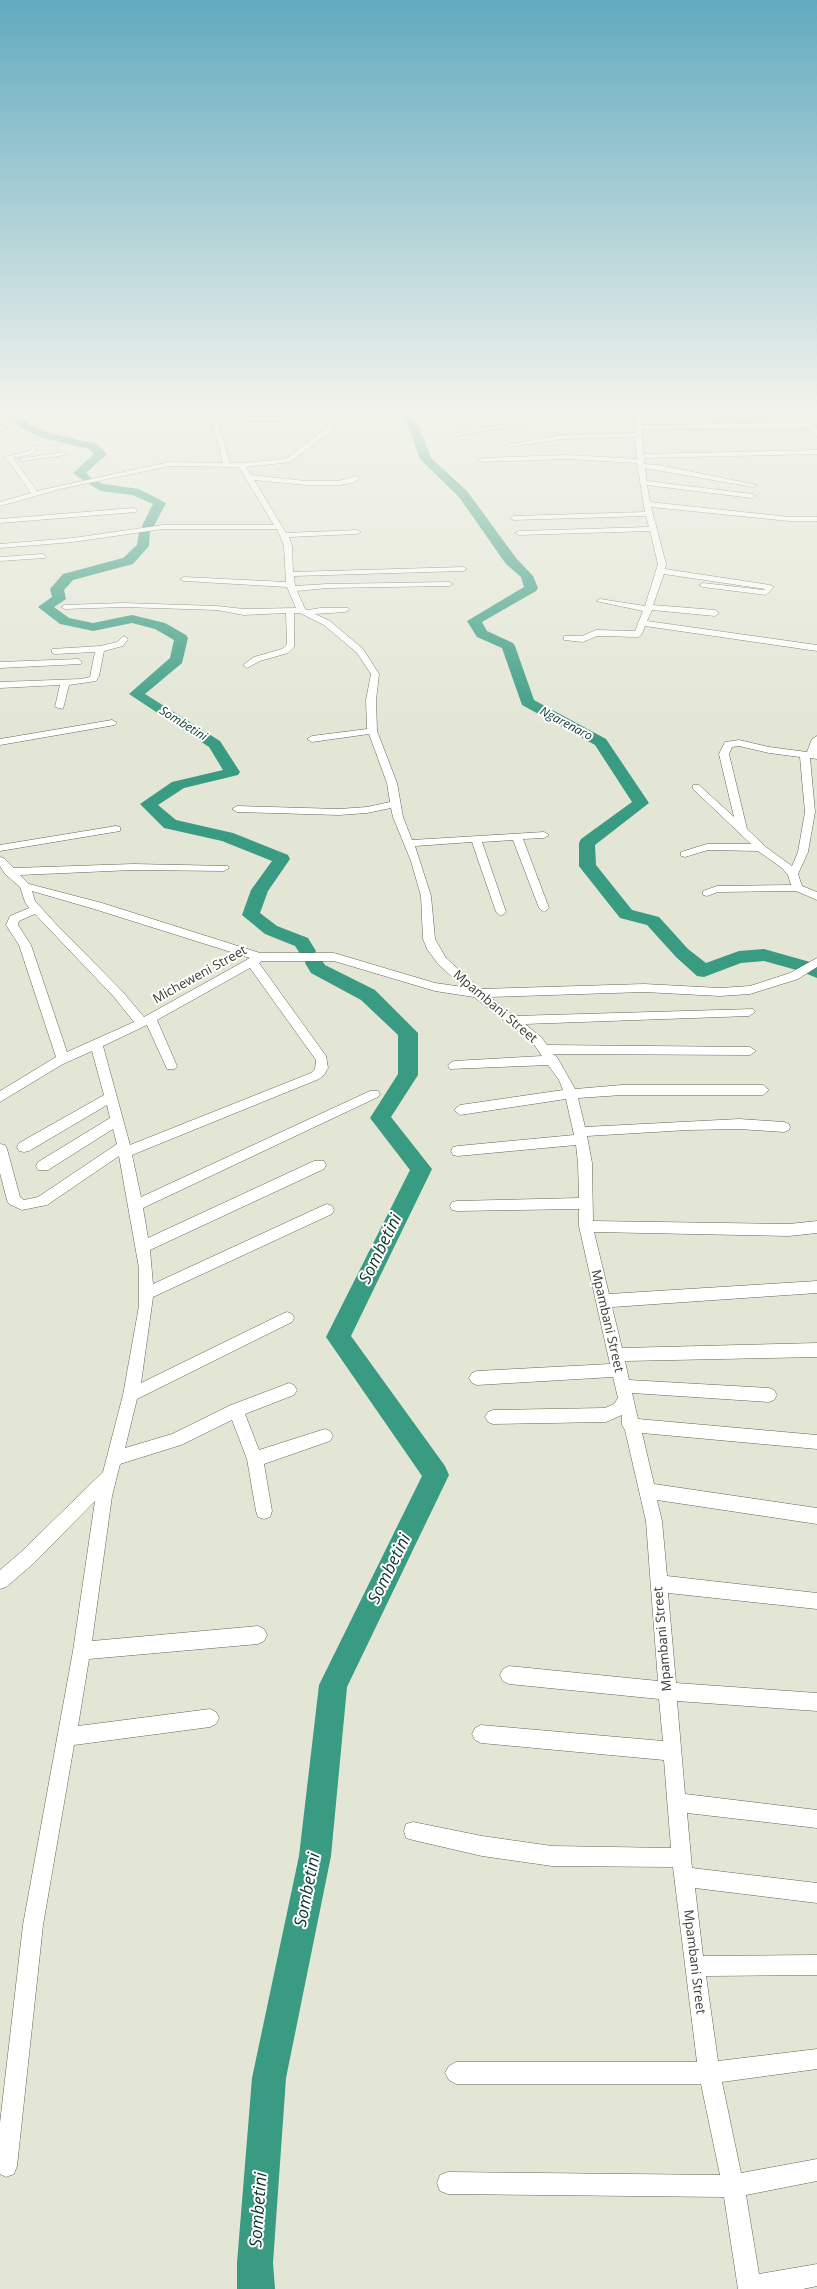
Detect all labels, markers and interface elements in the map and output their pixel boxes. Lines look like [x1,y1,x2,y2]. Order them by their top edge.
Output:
water label: Sombetini [157,704,209,744]
water label: Ngarenaro [537,704,595,744]
street label: Micheweni Street [150,943,250,1007]
street label: Mpambani Street [450,967,540,1047]
water label: Sombetini [355,1211,407,1287]
street label: Mpambani Street [588,1268,626,1374]
water label: Sombetini [364,1531,416,1607]
street label: Mpambani Street [651,1586,675,1692]
water label: Sombetini [291,1851,325,1929]
street label: Mpambani Street [680,1909,708,2015]
water label: Sombetini [246,2172,272,2248]

